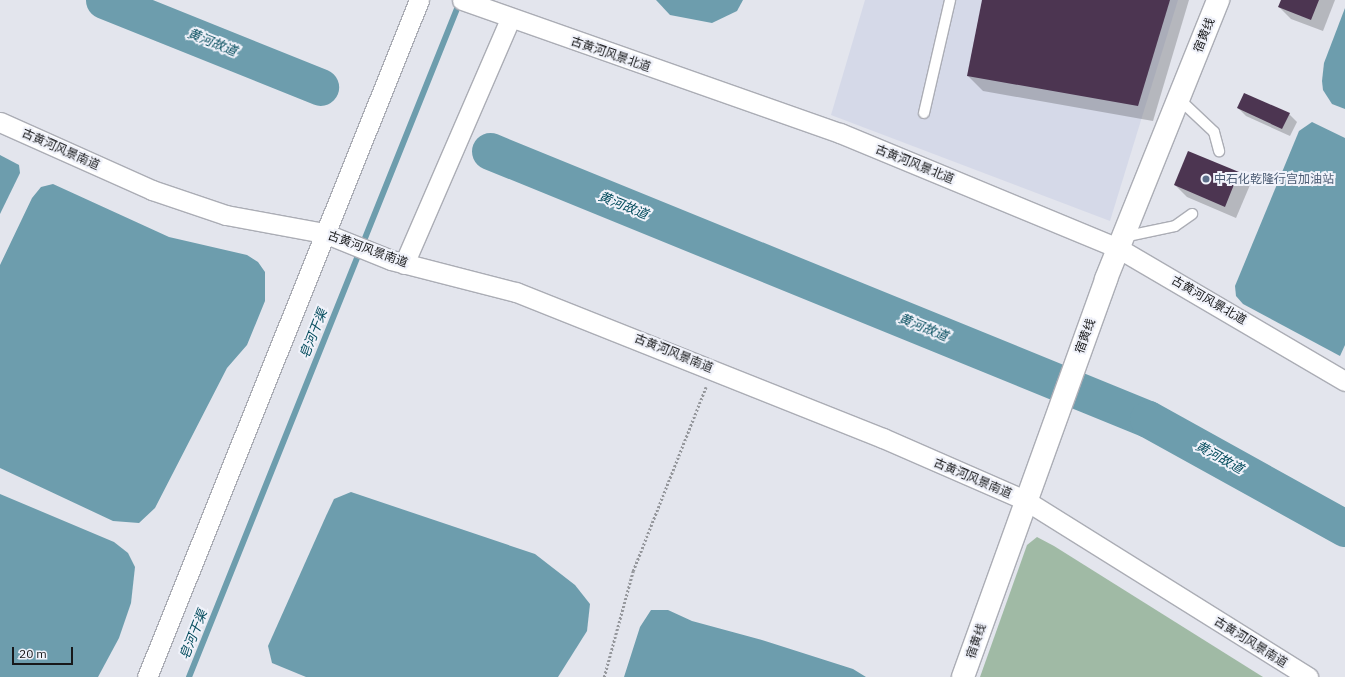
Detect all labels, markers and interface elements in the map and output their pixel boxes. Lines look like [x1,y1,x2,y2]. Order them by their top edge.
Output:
street label: 宿黄线 [1191,16,1217,54]
water label: 黄河故道 [185,26,239,60]
street label: 古黄河风景北道 [569,34,653,74]
street label: 古黄河风景南道 [20,125,102,173]
street label: 古黄河风景北道 [873,142,957,186]
place label: 中石化乾隆行宫加油站 [1214,172,1334,186]
marker: 中石化乾隆行宫加油站 [1201,174,1211,184]
water label: 黄河故道 [596,189,650,223]
street label: 古黄河风景南道 [326,228,410,270]
street label: 古黄河风景北道 [1169,273,1249,327]
water label: 皂河干渠 [297,307,331,361]
water label: 黄河故道 [896,311,950,345]
street label: 宿黄线 [1072,317,1098,355]
street label: 古黄河风景南道 [632,331,716,375]
water label: 黄河故道 [1192,439,1246,477]
street label: 古黄河风景南道 [932,455,1014,501]
water label: 皂河干渠 [177,608,211,662]
street label: 古黄河风景南道 [1212,614,1290,670]
street label: 宿黄线 [963,622,989,660]
scale bar [14,639,75,665]
text: 20 m [19,646,47,661]

